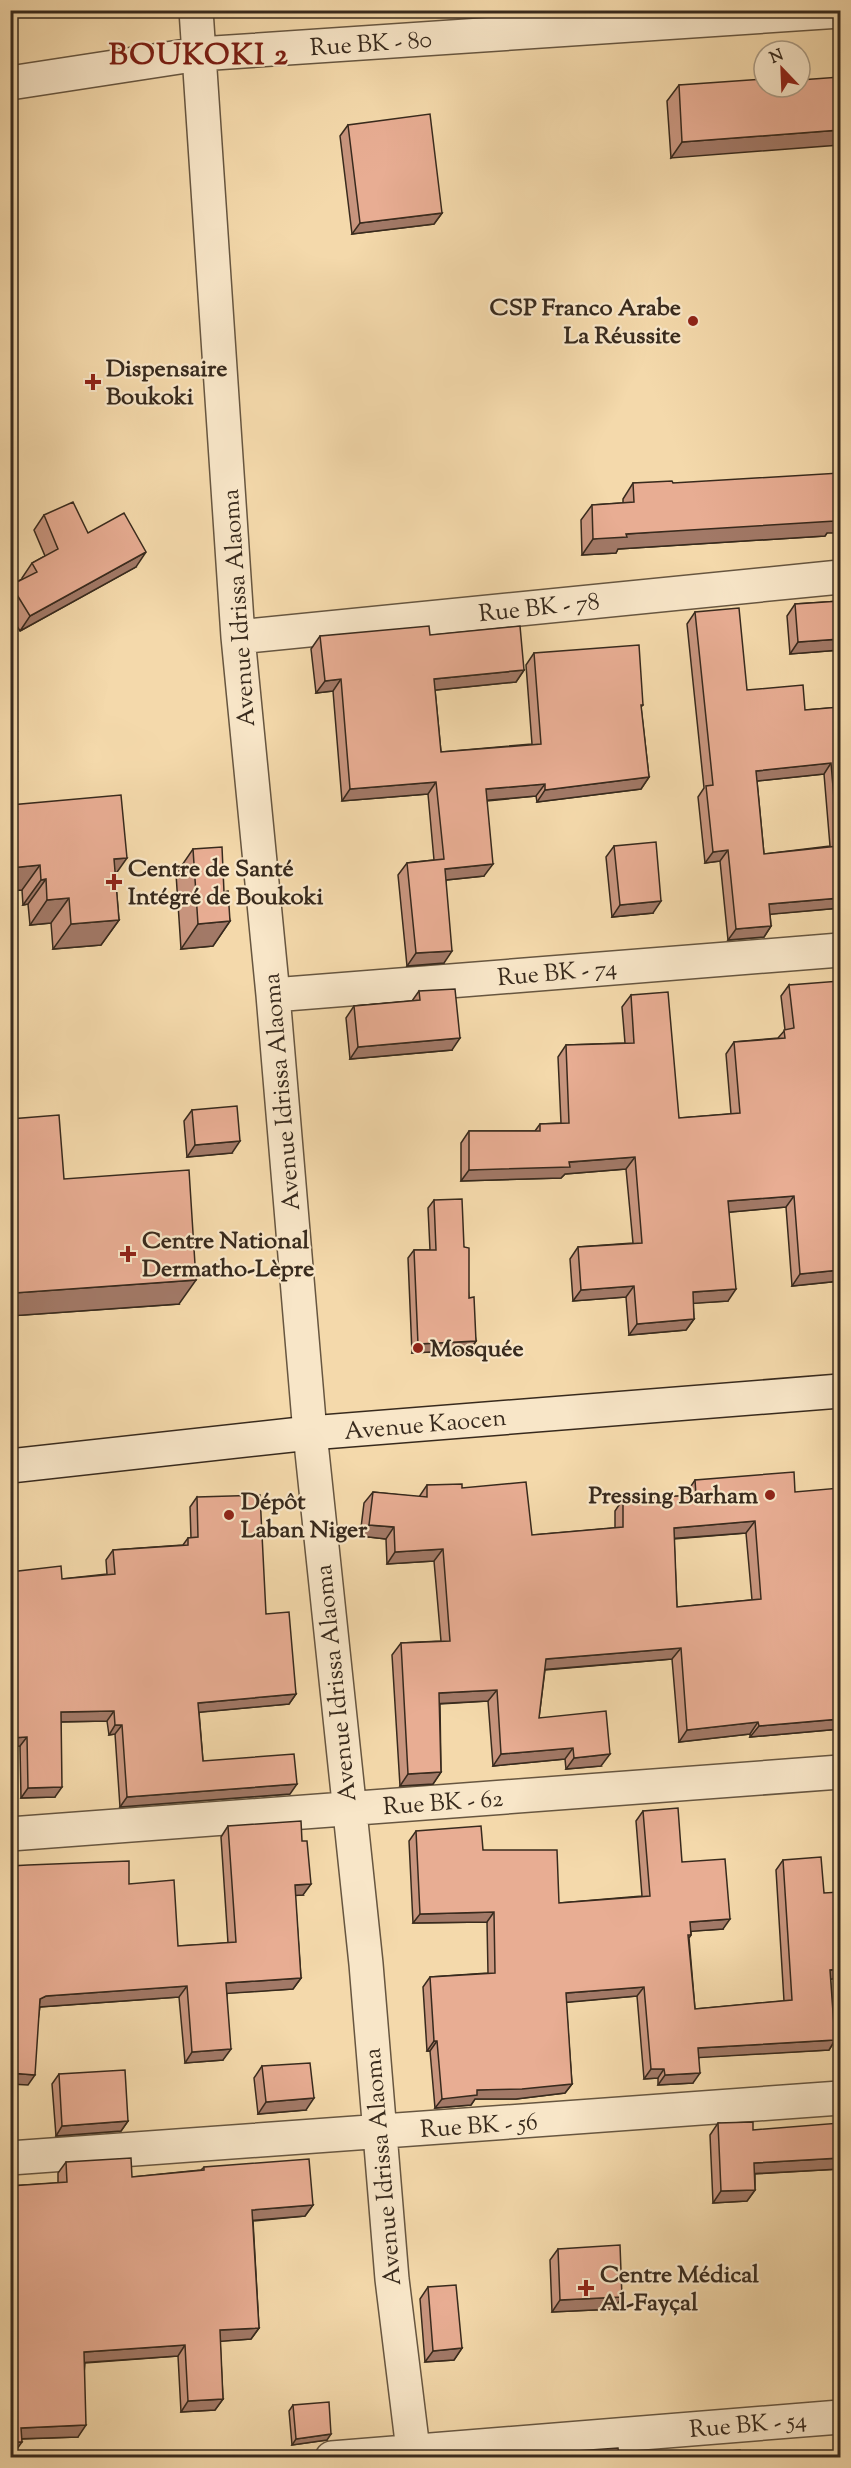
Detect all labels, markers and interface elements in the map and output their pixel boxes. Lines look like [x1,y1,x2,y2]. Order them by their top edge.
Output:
street label: Rue BK - 80 [309,24,433,66]
district label: BOUKOKI 2 [109,35,289,78]
north arrow [752,39,812,99]
text: N [767,44,788,71]
place label: CSP Franco Arabe La Réussite [490,292,681,354]
marker: CSP Franco Arabe La Réussite [686,314,700,328]
place label: Dispensaire Boukoki [106,353,227,415]
marker: Dispensaire Boukoki [84,373,102,391]
street label: Avenue Idrissa Alaoma [215,488,265,728]
street label: Rue BK - 78 [477,586,601,632]
place label: Centre de Santé Intégré de Boukoki [128,853,324,915]
marker: Centre de Santé Intégré de Boukoki [105,873,123,891]
street label: Rue BK - 74 [496,952,618,996]
street label: Avenue Idrissa Alaoma [256,972,310,1212]
place label: Centre National Dermatho-Lèpre [142,1225,314,1287]
marker: Centre National Dermatho-Lèpre [119,1245,137,1263]
place label: Mosquée [430,1333,524,1367]
marker: Mosquée [411,1341,425,1355]
street label: Avenue Kaocen [343,1402,508,1450]
place label: Pressing Barham [588,1480,758,1514]
place label: Dépôt Laban Niger [241,1486,368,1548]
marker: Pressing Barham [763,1488,777,1502]
marker: Dépôt Laban Niger [222,1508,236,1522]
street label: Avenue Idrissa Alaoma [308,1563,366,1803]
street label: Rue BK - 62 [382,1783,504,1825]
street label: Avenue Idrissa Alaoma [357,2047,411,2287]
street label: Rue BK - 56 [419,2106,539,2148]
place label: Centre Médical Al-Fayçal [600,2259,759,2321]
marker: Centre Médical Al-Fayçal [577,2279,595,2297]
street label: Rue BK - 54 [688,2404,808,2448]

